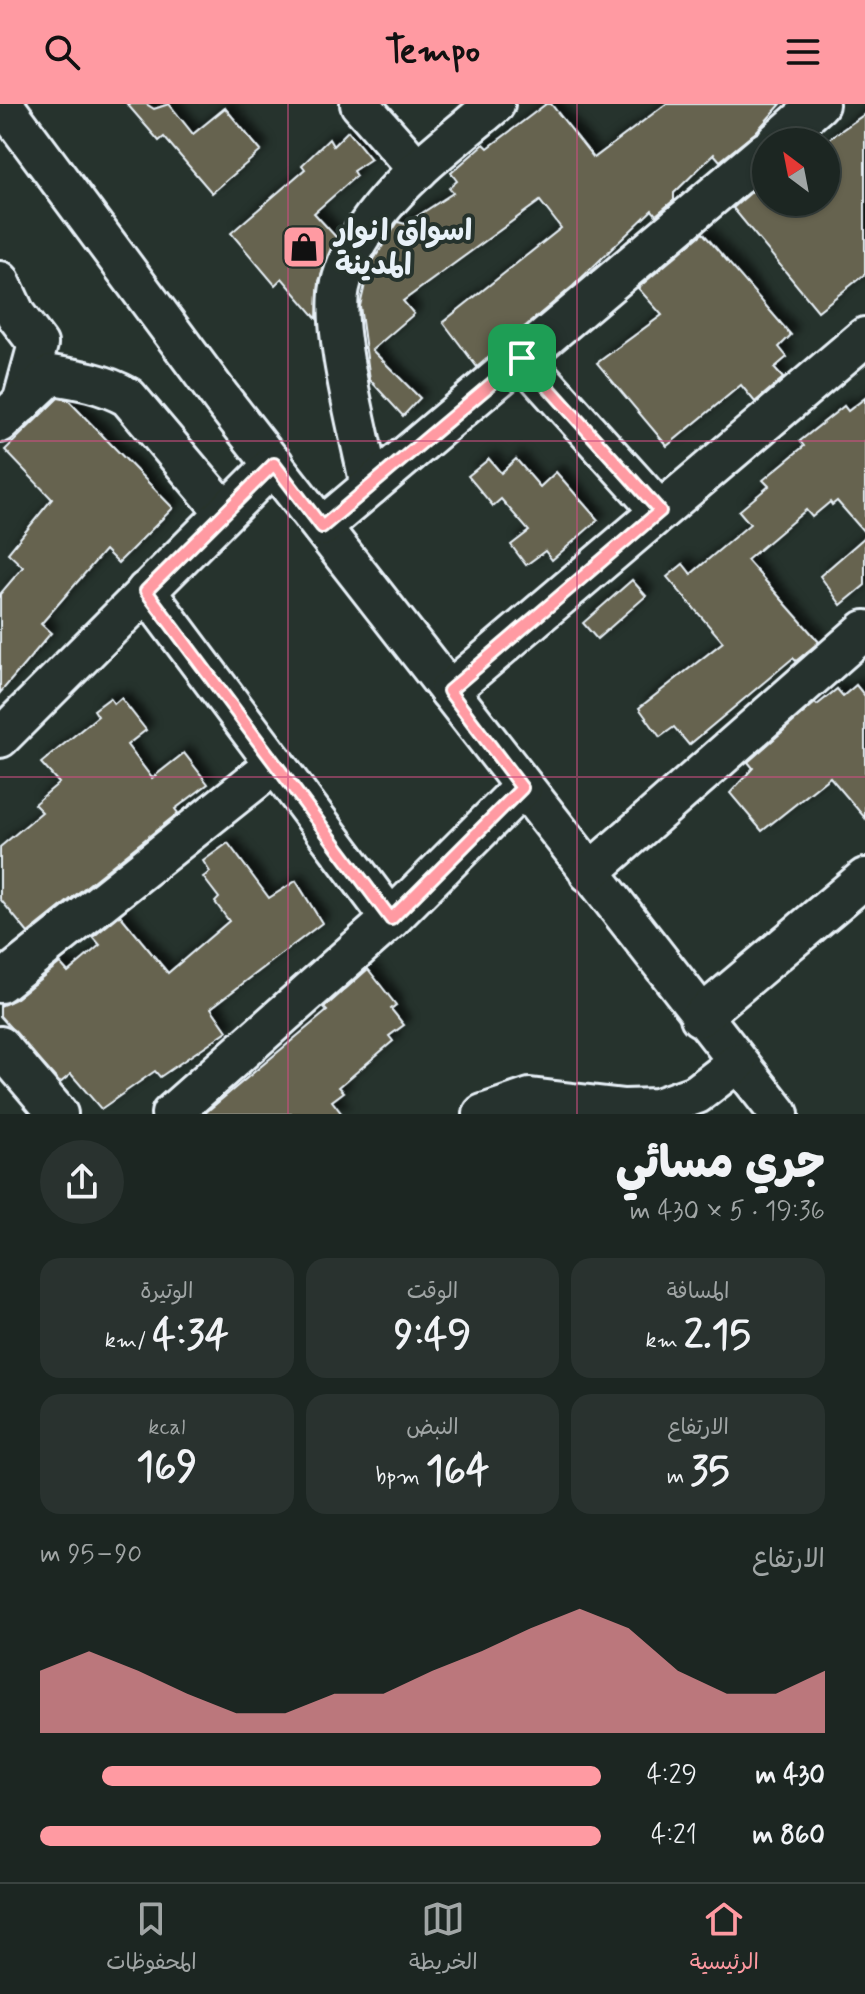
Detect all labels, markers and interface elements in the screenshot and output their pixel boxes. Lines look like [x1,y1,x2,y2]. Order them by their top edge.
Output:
text: Tempo [385,29,480,76]
icon: search [40,30,84,74]
icon: menu [781,30,825,74]
north arrow [752,128,840,216]
map controls [752,128,840,216]
place label: اسواق انوار المدينة [332,212,472,285]
shop icon: اسواق انوار المدينة [280,223,328,271]
pin [488,324,556,392]
icon: arrive [500,336,544,380]
text: جري مسائي [616,1136,825,1194]
button: share [40,1140,124,1224]
text: 19:36 · 5 × 430 m [630,1195,825,1229]
text: الوتيرة [140,1278,193,1306]
text: الوقت [407,1278,458,1306]
text: المسافة [667,1278,730,1306]
text: 4:34 [153,1310,229,1362]
text: 9:49 [394,1310,471,1362]
text: 2.15 [684,1310,751,1362]
text: /km [105,1327,153,1355]
text: km [646,1327,684,1355]
text: kcal [148,1414,185,1442]
text: النبض [406,1414,459,1442]
text: الارتفاع [667,1414,729,1442]
text: 169 [136,1442,197,1494]
text: 164 [426,1446,489,1498]
text: 35 [690,1446,730,1498]
text: bpm [376,1463,426,1491]
text: m [667,1463,690,1491]
text: 90–95 m [40,1538,142,1572]
text: الارتفاع [752,1543,825,1577]
text: 4:29 [647,1759,697,1793]
text: 430 m [756,1759,825,1793]
text: 4:21 [651,1819,697,1853]
text: 860 m [753,1819,825,1853]
tab: المحفوظات [106,1897,197,1981]
tab: الخريطة [409,1897,478,1981]
tab: الرئيسية [690,1897,759,1981]

